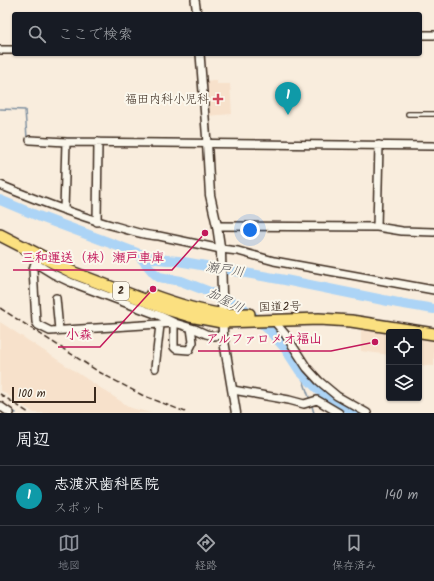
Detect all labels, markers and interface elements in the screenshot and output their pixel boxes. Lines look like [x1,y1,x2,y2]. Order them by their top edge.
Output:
search box [12,12,422,56]
icon: search [26,23,48,45]
text: ここで検索 [58,23,133,47]
pin: 1 [275,82,301,115]
place label: 福田内科小児科 [125,90,209,109]
marker: 福田内科小児科 [212,93,224,105]
your location [240,220,260,240]
callout: 三和運送（株）瀬戸車庫 [13,245,172,270]
text: 三和運送（株）瀬戸車庫 [21,248,165,269]
water label: 瀬戸川 [204,257,246,283]
road number: 2 [113,282,129,300]
water label: 加屋川 [203,283,247,319]
street label: 国道2号 [258,297,302,317]
callout: 小森 [58,322,100,347]
text: 小森 [66,325,92,346]
callout: アルファロメオ福山 [198,326,331,351]
text: アルファロメオ福山 [206,329,322,350]
map controls [386,329,422,401]
button: locate [386,329,422,365]
button: layers [386,365,422,401]
scale bar [12,385,96,404]
text: 100 m [18,385,46,403]
text: 周辺 [16,427,50,454]
text: 志渡沢歯科医院 [54,473,159,497]
text: 1 [27,485,31,506]
text: 140 m [385,485,418,506]
text: スポット [54,498,106,519]
tab: 地図 [58,532,80,575]
tab: 経路 [195,532,217,575]
tab: 保存済み [332,532,376,575]

